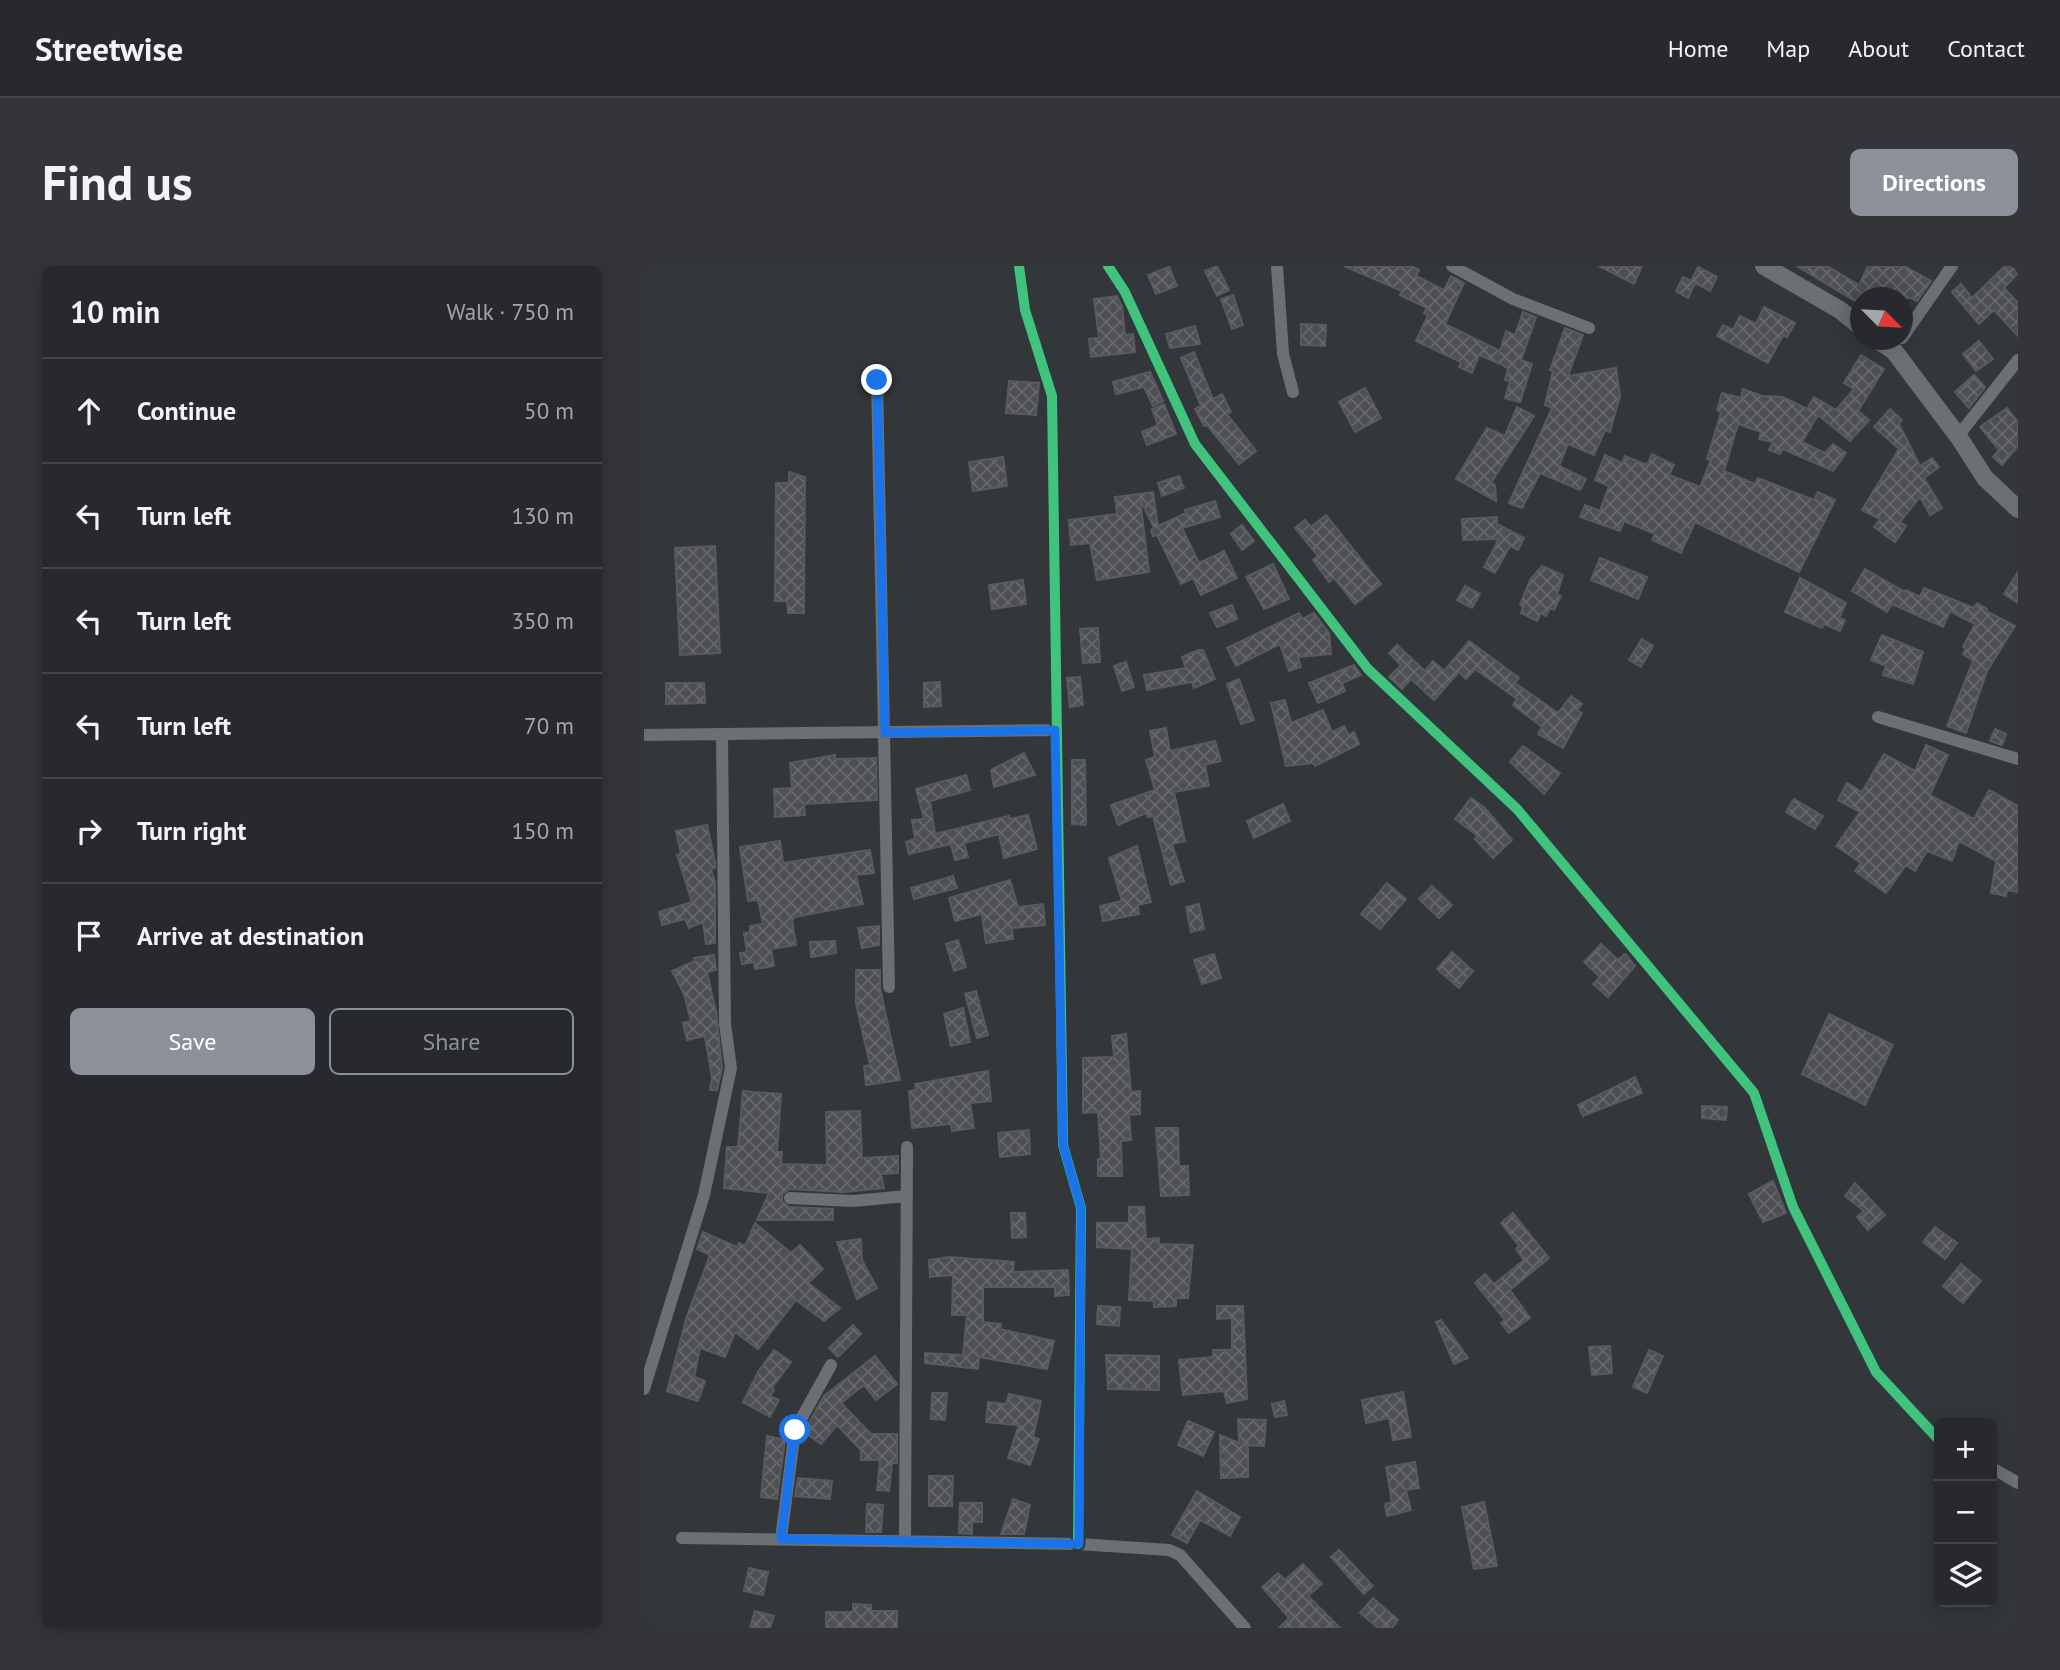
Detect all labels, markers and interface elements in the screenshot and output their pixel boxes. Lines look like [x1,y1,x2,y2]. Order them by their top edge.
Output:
text: Streetwise [35,27,183,70]
text: Home [1668,33,1728,64]
text: Map [1766,33,1810,64]
text: About [1848,33,1909,64]
text: Contact [1947,33,2025,64]
button: Directions [1850,149,2018,216]
text: Find us [42,150,193,214]
north arrow [1850,287,1913,350]
text: 10 min [70,292,160,331]
text: Walk · 750 m [447,297,574,326]
route end [861,364,892,395]
icon: ahead [70,392,108,430]
text: Continue [137,394,236,427]
text: 50 m [524,396,574,425]
icon: left [70,497,108,535]
text: Turn left [137,499,231,532]
text: 130 m [512,501,574,530]
icon: left [70,602,108,640]
text: Turn left [137,604,231,637]
text: 350 m [512,606,574,635]
icon: left [70,707,108,745]
text: Turn left [137,709,231,742]
text: 70 m [524,711,574,740]
icon: right [70,812,108,850]
text: Turn right [137,814,246,847]
text: 150 m [512,816,574,845]
icon: arrive [70,917,108,955]
text: Arrive at destination [137,919,364,952]
button: Save [70,1008,315,1075]
button: Share [329,1008,574,1075]
route start [779,1414,810,1445]
map controls [1934,1418,1997,1607]
button: + [1934,1418,1997,1481]
button: − [1934,1481,1997,1544]
button: layers [1934,1544,1997,1607]

